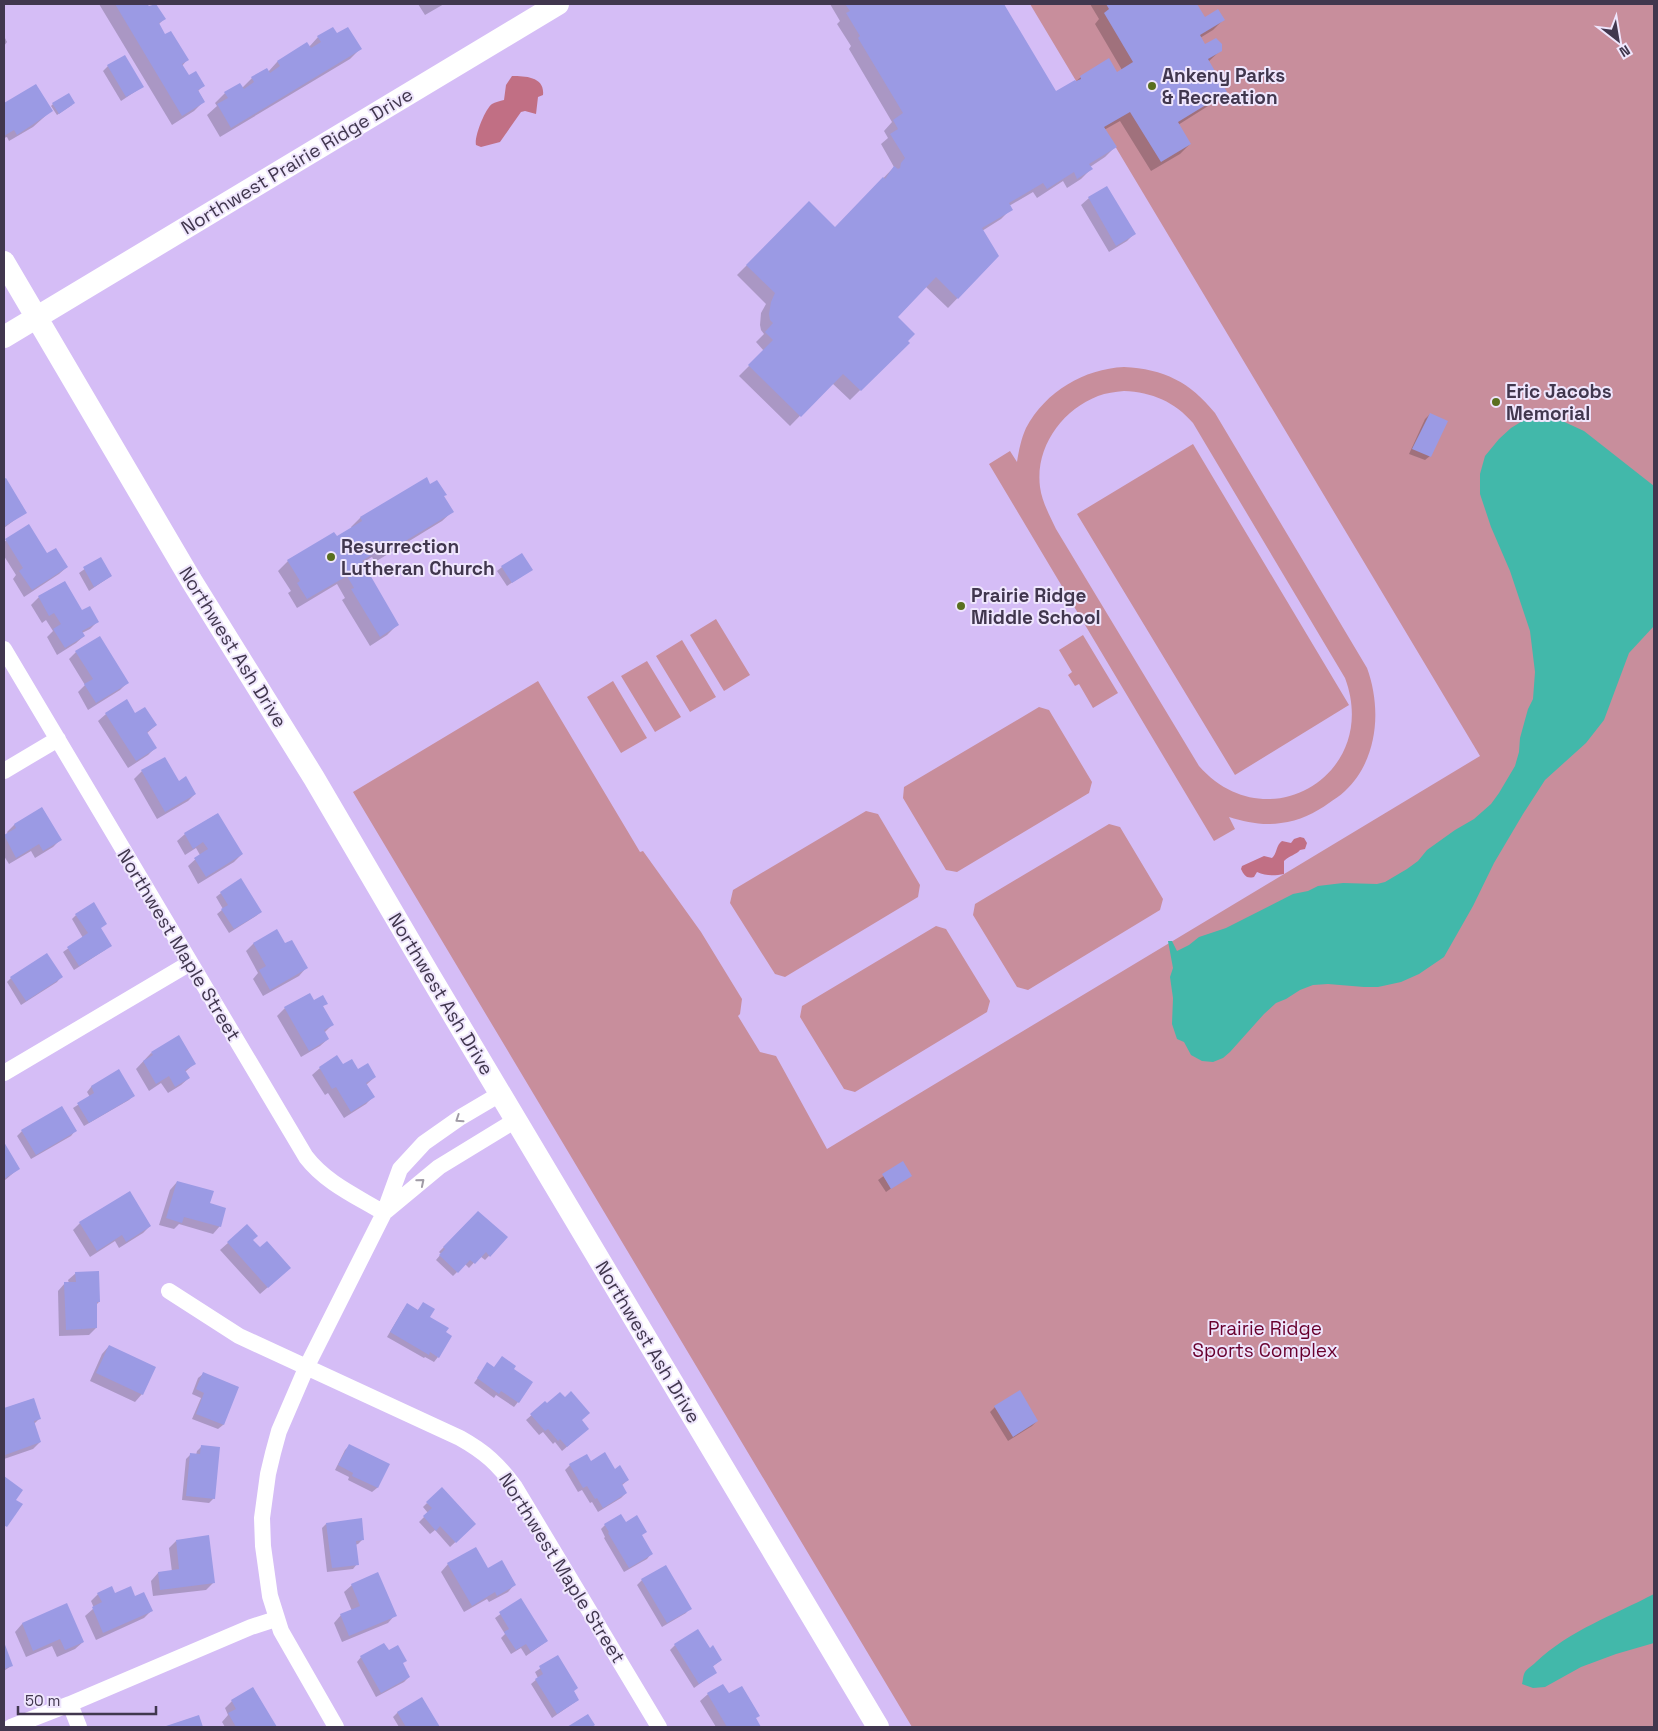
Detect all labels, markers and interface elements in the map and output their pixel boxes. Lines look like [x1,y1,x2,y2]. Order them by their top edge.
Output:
north arrow [1593,15,1643,65]
text: N [1616,41,1633,61]
place label: Ankeny Parks & Recreation [1162,63,1285,110]
marker: Ankeny Parks & Recreation [1146,80,1158,92]
street label: Northwest Prairie Ridge Drive [177,82,417,240]
place label: Eric Jacobs Memorial [1506,379,1612,426]
marker: Eric Jacobs Memorial [1490,396,1502,408]
place label: Resurrection Lutheran Church [341,534,495,581]
marker: Resurrection Lutheran Church [325,551,337,563]
street label: Northwest Ash Drive [173,562,293,732]
place label: Prairie Ridge Middle School [971,583,1101,630]
marker: Prairie Ridge Middle School [955,600,967,612]
street label: Northwest Maple Street [112,844,246,1046]
street label: Northwest Ash Drive [383,908,499,1080]
one-way arrow [455,1113,464,1122]
one-way arrow [416,1178,425,1187]
street label: Northwest Ash Drive [590,1256,706,1428]
park label: Prairie Ridge Sports Complex [1192,1316,1338,1363]
street label: Northwest Maple Street [493,1468,631,1668]
scale bar [18,1684,155,1716]
text: 50 m [25,1691,60,1710]

